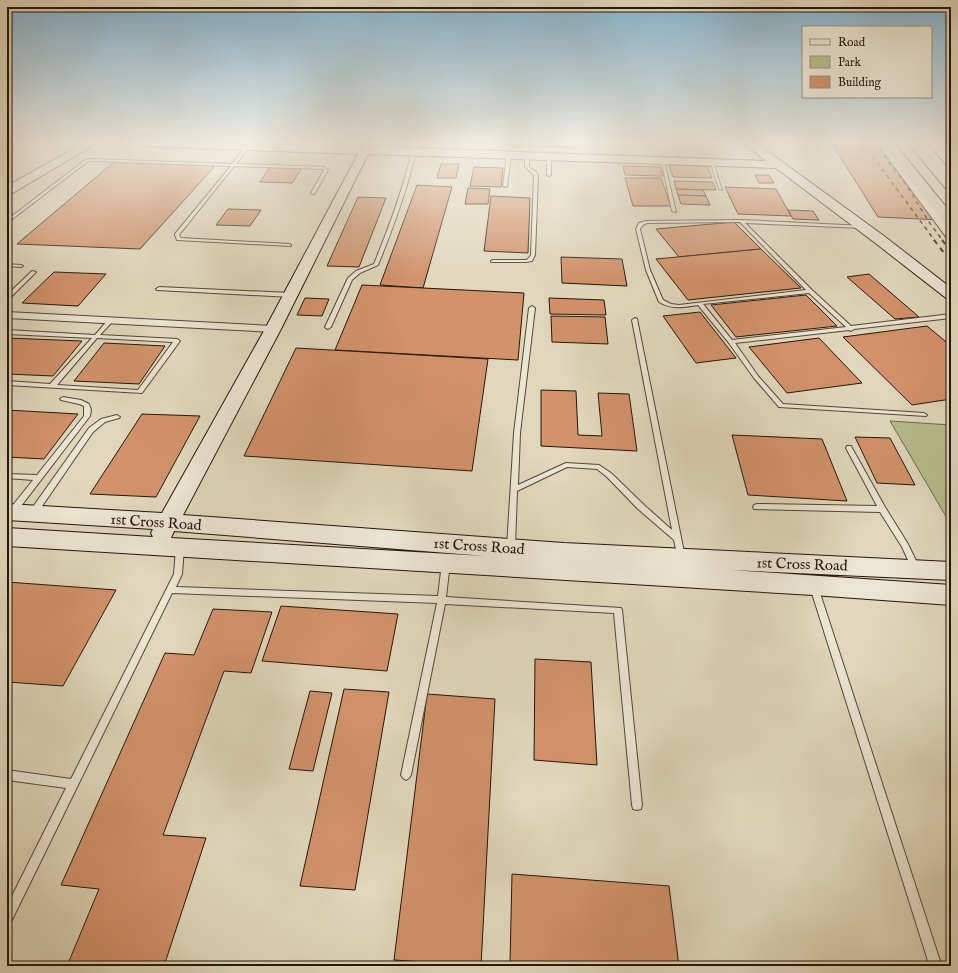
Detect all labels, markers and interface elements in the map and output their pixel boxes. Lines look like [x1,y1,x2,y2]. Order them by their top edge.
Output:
legend [802,26,932,98]
text: Road [838,35,866,50]
text: Park [838,55,861,70]
text: Building [838,75,882,90]
street label: 1st Cross Road [110,510,203,535]
street label: 1st Cross Road [433,534,526,559]
street label: 1st Cross Road [756,553,849,576]

